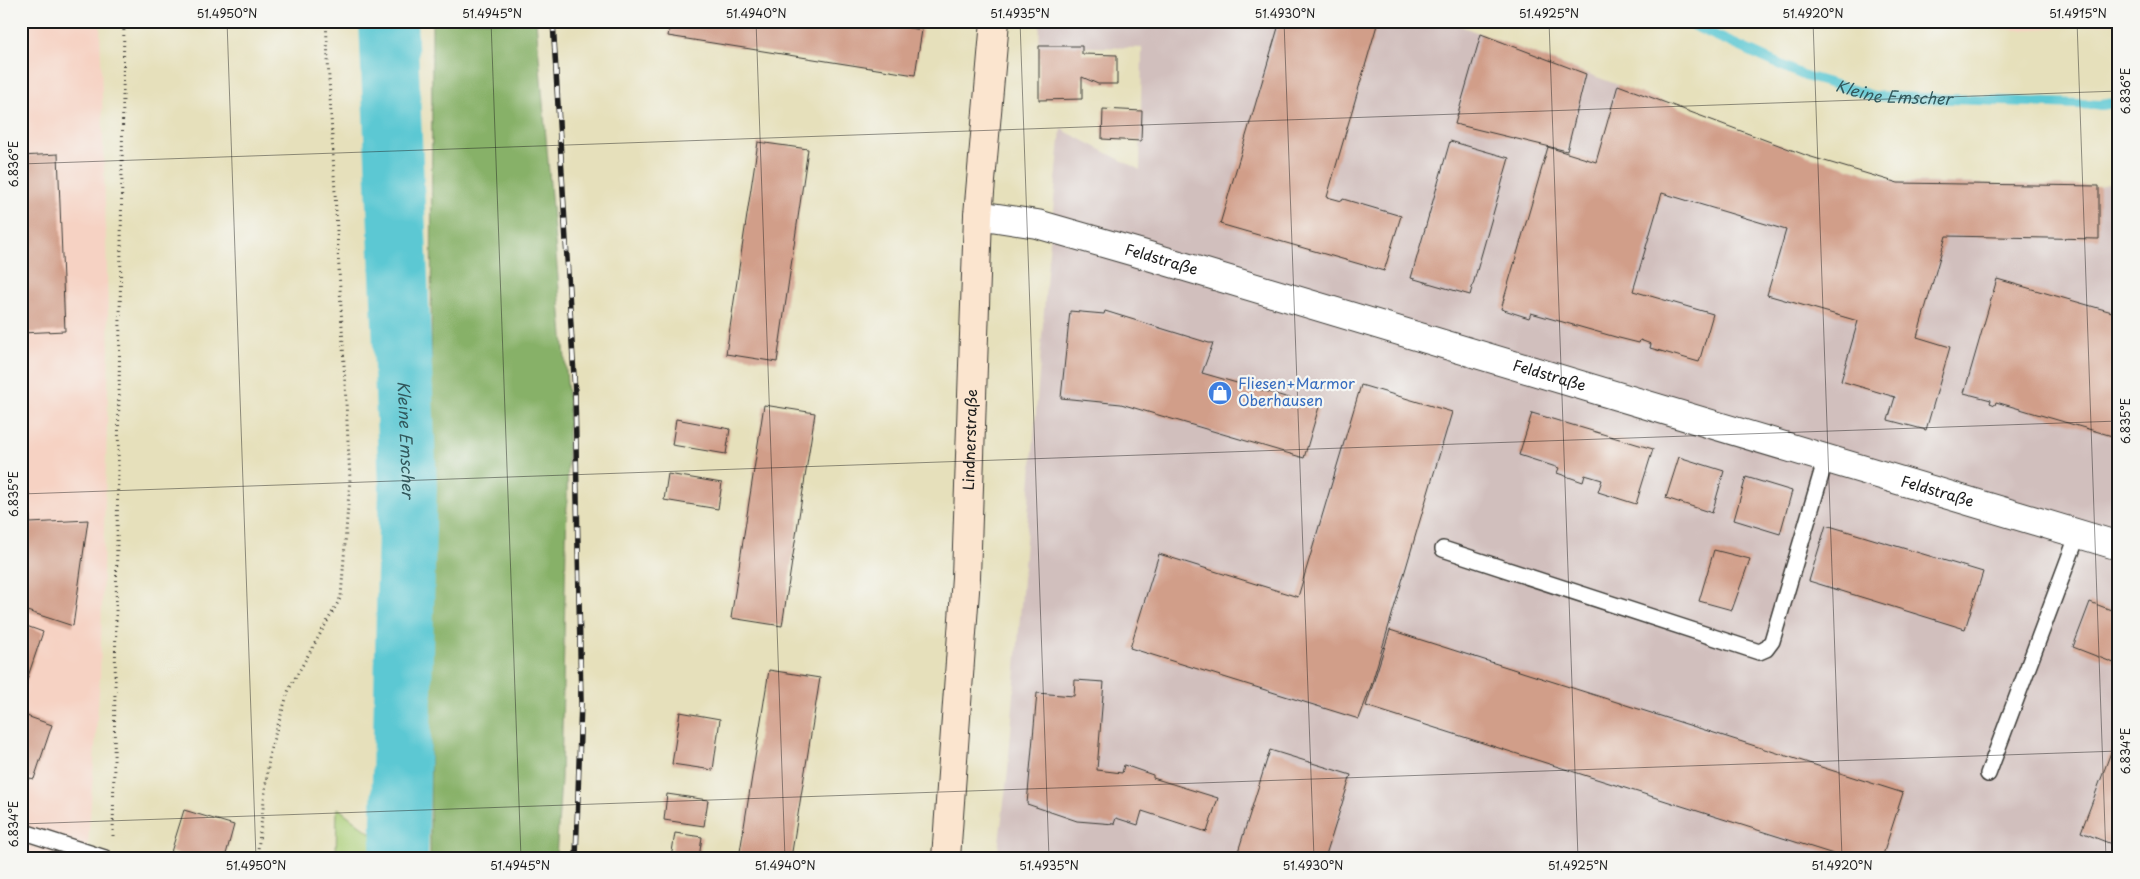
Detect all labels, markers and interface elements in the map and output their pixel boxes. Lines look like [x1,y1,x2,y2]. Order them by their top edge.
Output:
text: 51.4950°N [197,4,257,22]
text: 51.4945°N [462,4,522,22]
text: 51.4940°N [725,4,787,22]
text: 51.4935°N [990,4,1050,22]
text: 51.4930°N [1255,4,1315,22]
text: 51.4925°N [1519,4,1579,22]
text: 51.4920°N [1782,4,1844,22]
text: 51.4915°N [2049,4,2107,22]
text: 6.836°E [2116,68,2134,114]
water label: Kleine Emscher [1833,73,1955,110]
text: 6.836°E [4,141,22,187]
street label: Feldstraße [1122,237,1201,280]
street label: Feldstraße [1510,352,1589,396]
place label: Fliesen+Marmor Oberhausen [1238,371,1355,411]
water label: Kleine Emscher [392,380,421,501]
shop icon: Fliesen+Marmor Oberhausen [1207,380,1233,406]
street label: Lindnerstraße [956,389,982,491]
text: 6.835°E [2116,398,2134,444]
street label: Feldstraße [1898,468,1977,512]
text: 6.835°E [4,471,22,517]
text: 6.834°E [2116,728,2134,774]
text: 6.834°E [4,801,22,847]
text: 51.4950°N [226,856,286,874]
text: 51.4945°N [490,856,550,874]
text: 51.4940°N [754,856,816,874]
text: 51.4935°N [1019,856,1079,874]
text: 51.4930°N [1283,856,1343,874]
text: 51.4925°N [1548,856,1608,874]
text: 51.4920°N [1811,856,1873,874]

